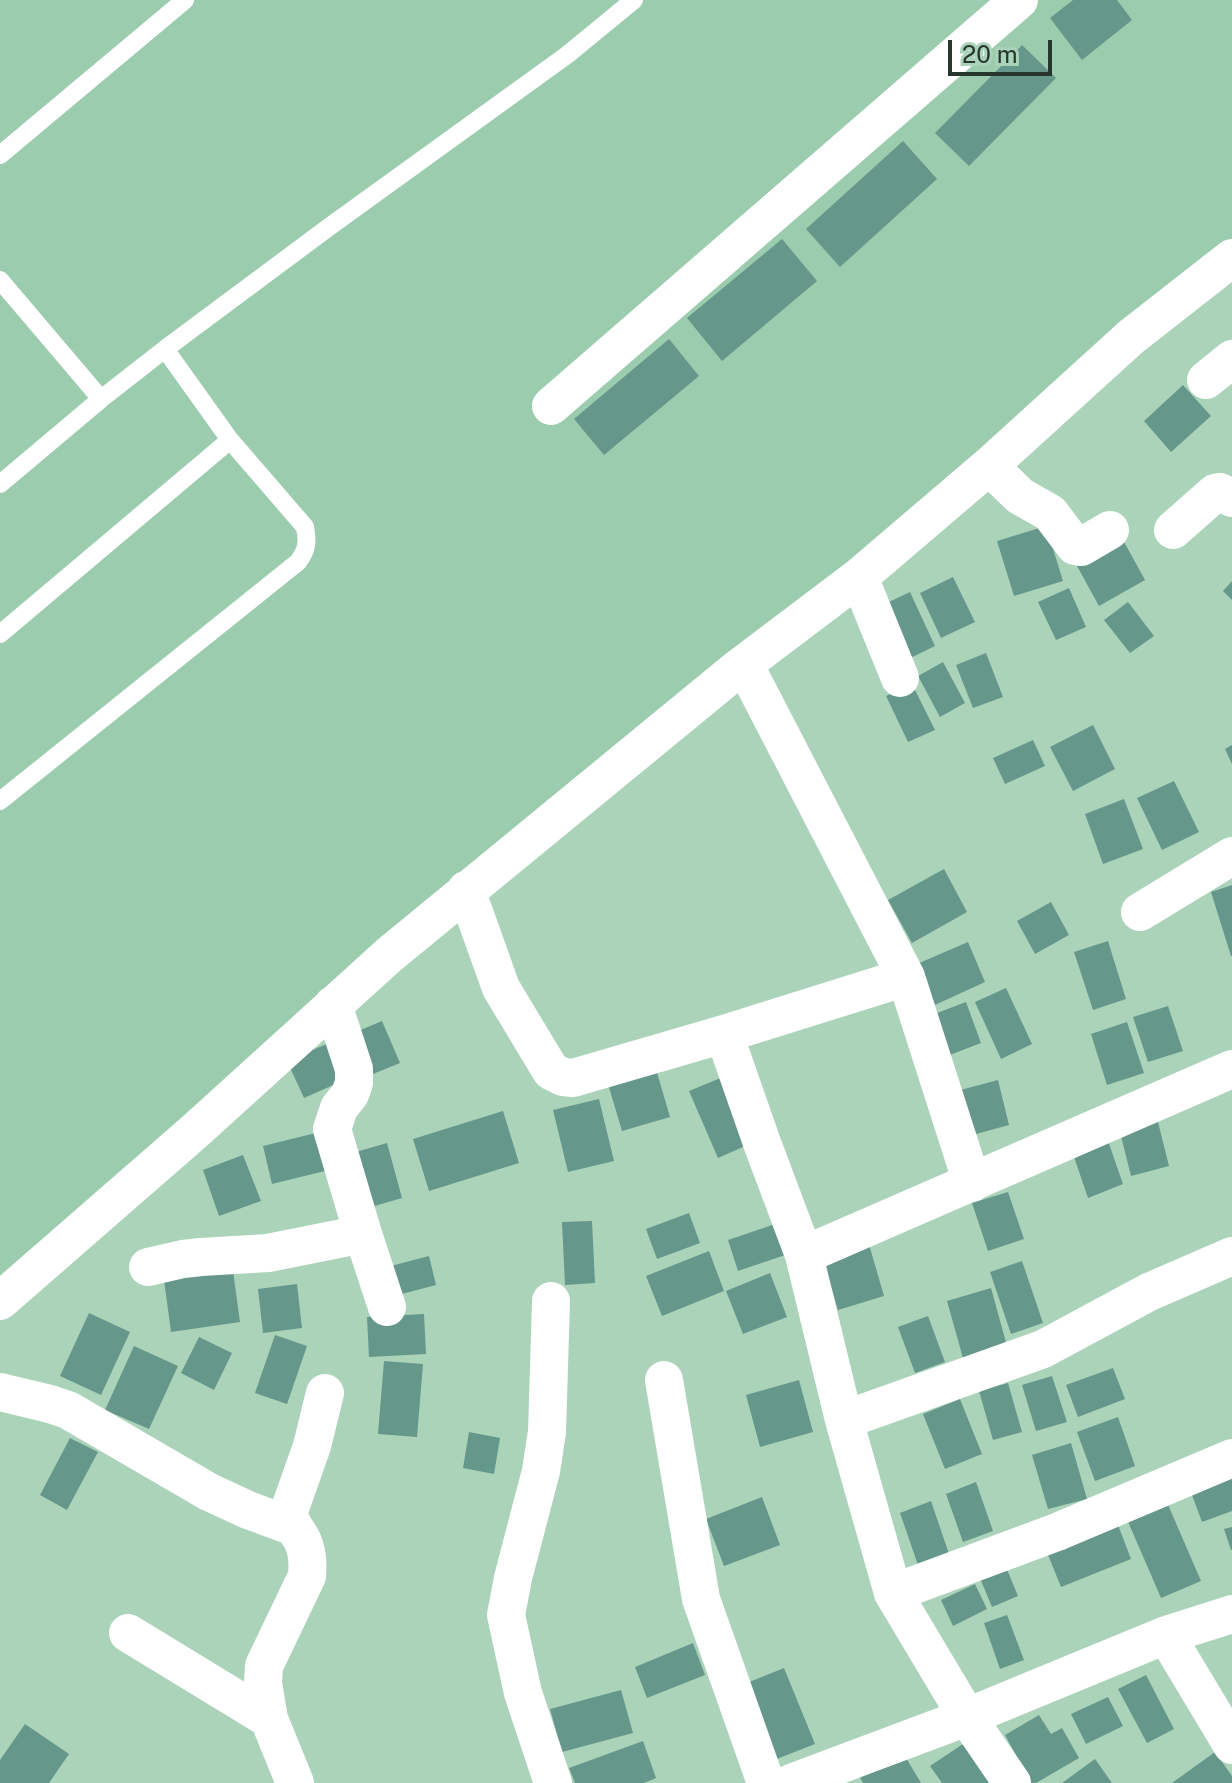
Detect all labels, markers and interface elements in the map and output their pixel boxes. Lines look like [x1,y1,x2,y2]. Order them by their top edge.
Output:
scale bar [952,24,1056,74]
text: 20 m [962,40,1018,68]

